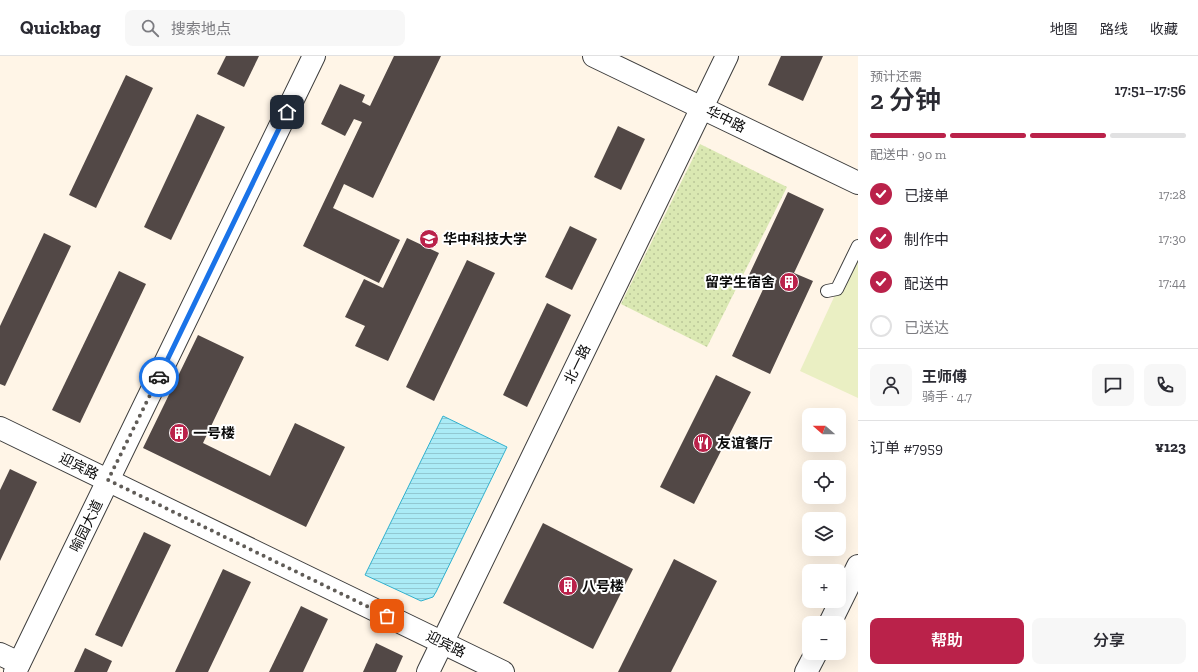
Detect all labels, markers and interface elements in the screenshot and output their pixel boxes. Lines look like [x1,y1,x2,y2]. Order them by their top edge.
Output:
search box [125,10,405,46]
text: Quickbag [20,16,101,39]
icon: search [139,17,161,39]
text: 搜索地点 [171,20,231,38]
text: 地图 [1050,21,1078,38]
text: 路线 [1100,21,1128,38]
text: 收藏 [1150,21,1178,38]
text: 预计还需 [870,69,922,84]
text: 17:51–17:56 [1115,81,1186,99]
text: 2 分钟 [870,84,941,116]
pin [270,95,304,129]
icon: home [276,101,298,123]
street label: 华中路 [703,103,748,136]
text: 配送中 · 90 m [870,147,946,162]
icon: check [870,183,892,205]
text: 已接单 [904,187,949,205]
text: 17:28 [1158,187,1186,202]
icon: check [870,227,892,249]
school or university icon: 华中科技大学 [418,228,440,250]
place label: 华中科技大学 [443,231,527,248]
text: 制作中 [904,231,949,249]
text: 17:30 [1158,231,1186,246]
building icon: 留学生宿舍 [778,271,800,293]
icon: check [870,271,892,293]
place label: 留学生宿舍 [705,274,775,291]
text: 配送中 [904,275,949,293]
text: 17:44 [1158,275,1186,290]
text: 已送达 [904,319,949,337]
street label: 北一路 [561,342,594,387]
courier [139,357,179,397]
button: person [870,364,912,406]
button: chat [1092,364,1134,406]
button: phone [1144,364,1186,406]
icon: car [148,366,170,388]
text: 王师傅 [922,368,967,386]
text: 骑手 · 4.7 [922,389,972,404]
north arrow [802,408,846,452]
map controls [802,408,846,660]
building icon: 一号楼 [168,422,190,444]
place label: 一号楼 [193,425,235,442]
restaurant icon: 友谊餐厅 [692,432,714,454]
place label: 友谊餐厅 [717,435,773,452]
text: ¥123 [1155,438,1186,456]
text: 订单 #7959 [870,439,943,457]
street label: 迎宾路 [56,450,101,483]
button: locate [802,460,846,504]
street label: 喻园大道 [67,497,106,555]
button: layers [802,512,846,556]
button: + [802,564,846,608]
building icon: 八号楼 [557,575,579,597]
place label: 八号楼 [582,578,624,595]
pin [370,599,404,633]
icon: bag [376,605,398,627]
button: − [802,616,846,660]
button: 帮助 [870,618,1024,664]
button: 分享 [1032,618,1186,664]
street label: 迎宾路 [423,628,468,661]

